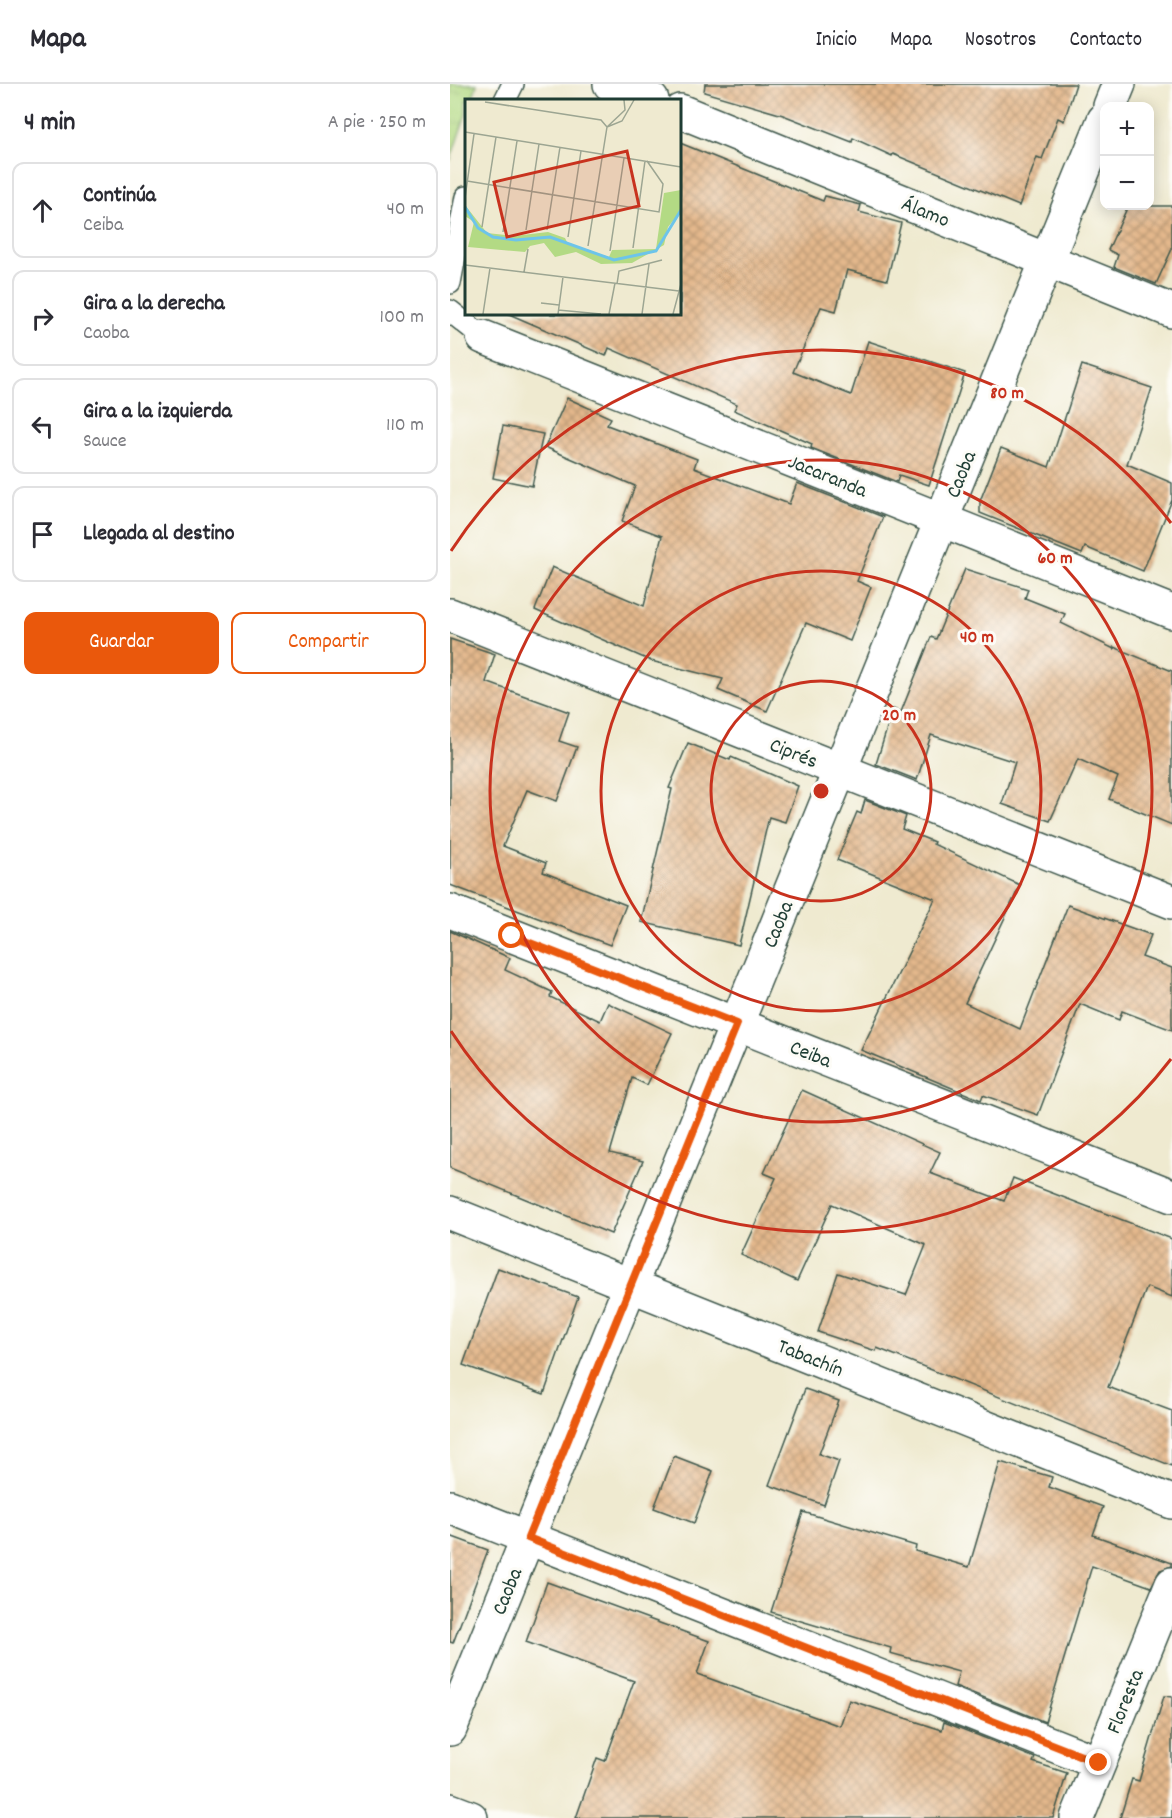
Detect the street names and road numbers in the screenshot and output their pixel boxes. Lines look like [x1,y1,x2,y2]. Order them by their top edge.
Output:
street label: Álamo [896,191,953,237]
street label: Caoba [940,446,986,503]
street label: Jacaranda [783,448,872,508]
street label: Ciprés [764,732,821,778]
street label: Caoba [757,896,803,953]
street label: Ceiba [785,1034,836,1078]
street label: Tabachín [772,1333,847,1387]
street label: Caoba [486,1563,532,1620]
street label: Floresta [1100,1664,1154,1739]

